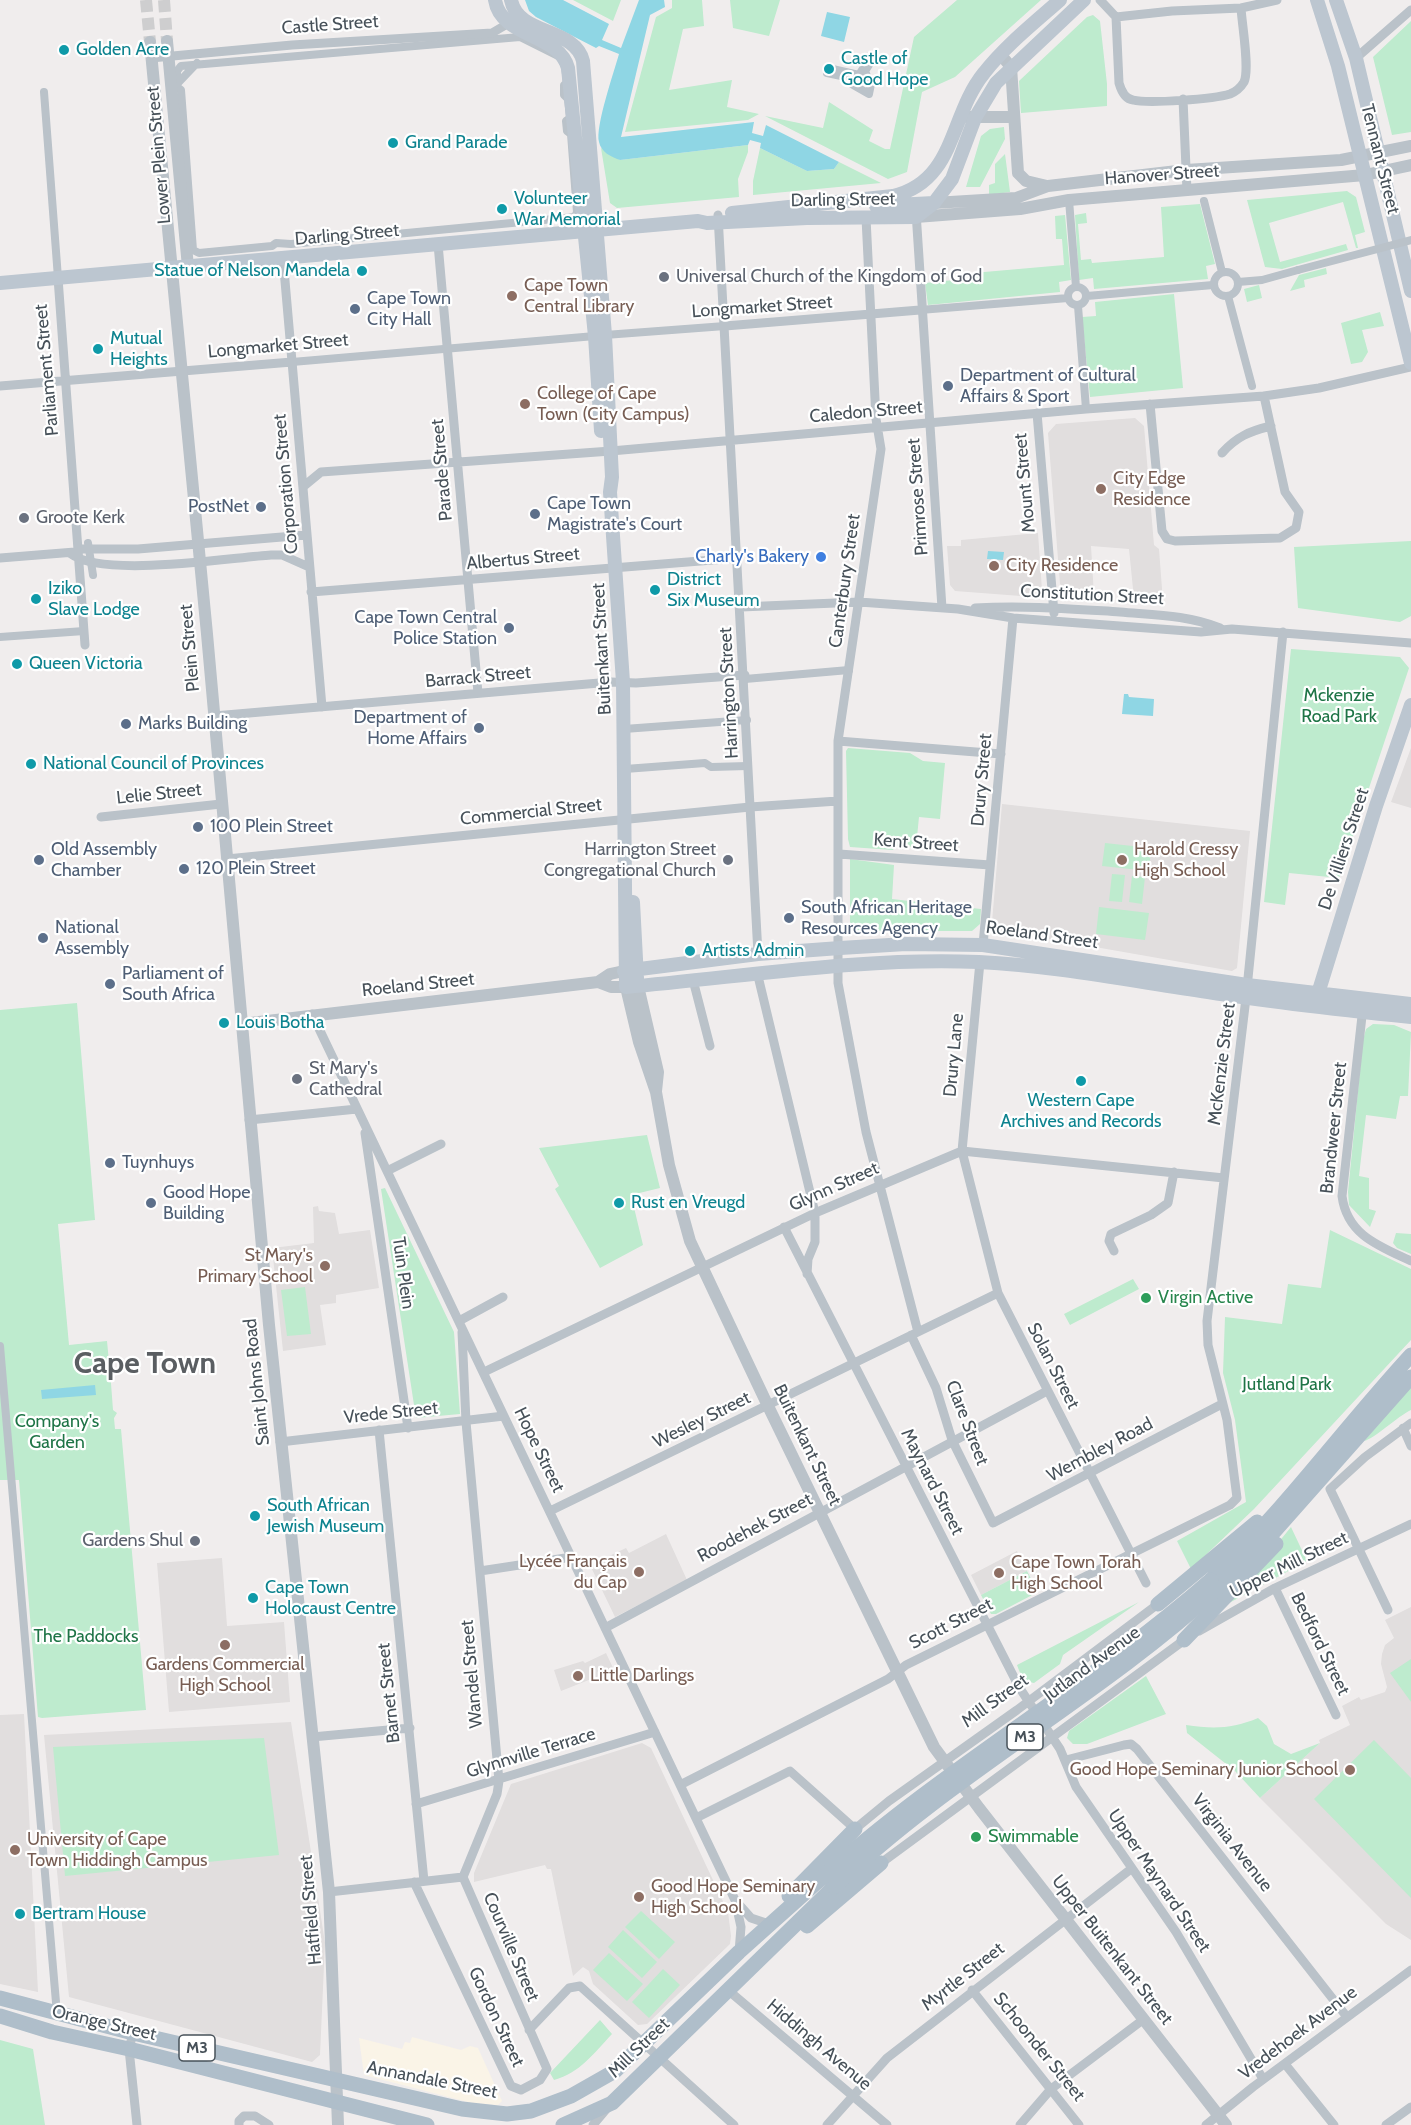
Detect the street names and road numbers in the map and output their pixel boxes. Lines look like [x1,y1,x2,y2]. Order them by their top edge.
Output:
street label: Castle Street [281,11,379,39]
street label: Lower Plein Street [142,85,176,225]
street label: Tennant Street [1356,102,1404,216]
street label: Hanover Street [1104,160,1220,190]
street label: Darling Street [790,188,896,212]
street label: Darling Street [294,220,400,250]
street label: Longmarket Street [691,291,833,323]
street label: Parliament Street [30,303,64,437]
street label: Longmarket Street [207,329,349,363]
street label: Caledon Street [809,396,923,428]
street label: Corporation Street [269,413,303,555]
street label: Parade Street [427,418,457,522]
street label: Mount Street [1010,432,1040,534]
street label: Primrose Street [903,438,933,556]
street label: Canterbury Street [825,513,865,649]
street label: Albertus Street [466,543,580,575]
street label: Constitution Street [1020,580,1164,610]
street label: Buitenkant Street [588,582,616,716]
street label: Plein Street [175,603,205,693]
street label: Harrington Street [715,627,743,759]
street label: Barrack Street [424,662,532,692]
street label: Drury Street [967,733,997,827]
street label: Lelie Street [115,779,203,809]
street label: De Villiers Street [1314,785,1374,913]
street label: Commercial Street [459,794,603,830]
street label: Kent Street [873,829,959,857]
street label: Roeland Street [985,916,1099,954]
street label: Roeland Street [361,968,475,1002]
street label: McKenzie Street [1204,1002,1240,1126]
street label: Drury Lane [940,1012,968,1098]
street label: Brandweer Street [1316,1061,1352,1195]
street label: Glynn Street [786,1158,882,1216]
street label: Tuin Plein [387,1235,419,1311]
street label: Saint Johns Road [240,1317,274,1447]
street label: Solan Street [1022,1319,1084,1413]
street label: Clare Street [941,1378,993,1468]
street label: Buitenkant Street [768,1381,846,1509]
street label: Wesley Street [650,1387,754,1453]
street label: Vrede Street [343,1397,439,1429]
street label: Hope Street [509,1404,569,1496]
street label: Wembley Road [1043,1413,1157,1487]
street label: Maynard Street [896,1425,968,1539]
street label: Roodehek Street [694,1489,816,1567]
street label: Upper Mill Street [1226,1527,1352,1603]
street label: Bedford Street [1286,1589,1354,1699]
street label: Scott Street [906,1594,996,1654]
street label: Wandel Street [457,1619,487,1729]
street label: Jutland Avenue [1040,1622,1144,1706]
street label: Barnet Street [373,1642,405,1744]
street label: Mill Street [957,1670,1033,1732]
street label: Glynnville Terrace [464,1723,598,1783]
road number: M3 [1007,1724,1043,1750]
street label: Virginia Avenue [1187,1790,1277,1896]
street label: Upper Maynard Street [1103,1805,1215,1957]
street label: Hatfield Street [295,1854,327,1966]
street label: Upper Buitenkant Street [1047,1871,1177,2029]
street label: Courville Street [478,1889,544,2005]
street label: Myrtle Street [917,1938,1009,2016]
street label: Gordon Street [463,1964,529,2070]
street label: Vredehoek Avenue [1235,1982,1361,2084]
street label: Schoonder Street [989,1988,1089,2106]
street label: Hiddingh Avenue [762,1995,876,2095]
street label: Orange Street [50,2000,158,2046]
street label: Mill Street [604,2013,674,2083]
road number: M3 [179,2035,215,2061]
street label: Annandale Street [365,2057,499,2103]

